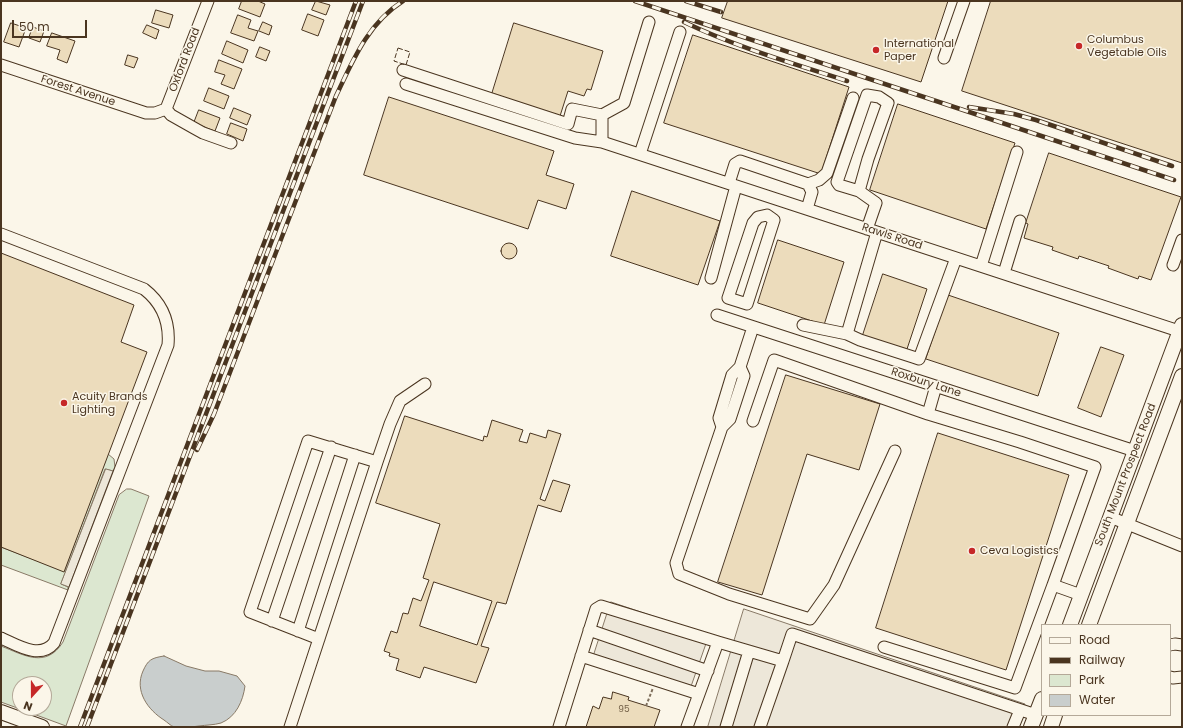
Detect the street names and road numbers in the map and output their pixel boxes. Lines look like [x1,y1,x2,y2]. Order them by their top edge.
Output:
street label: Oxford Road [167,26,203,94]
street label: Forest Avenue [39,73,117,109]
street label: Rawls Road [860,221,924,253]
street label: Roxbury Lane [889,365,963,401]
street label: South Mount Prospect Road [1093,402,1159,548]

